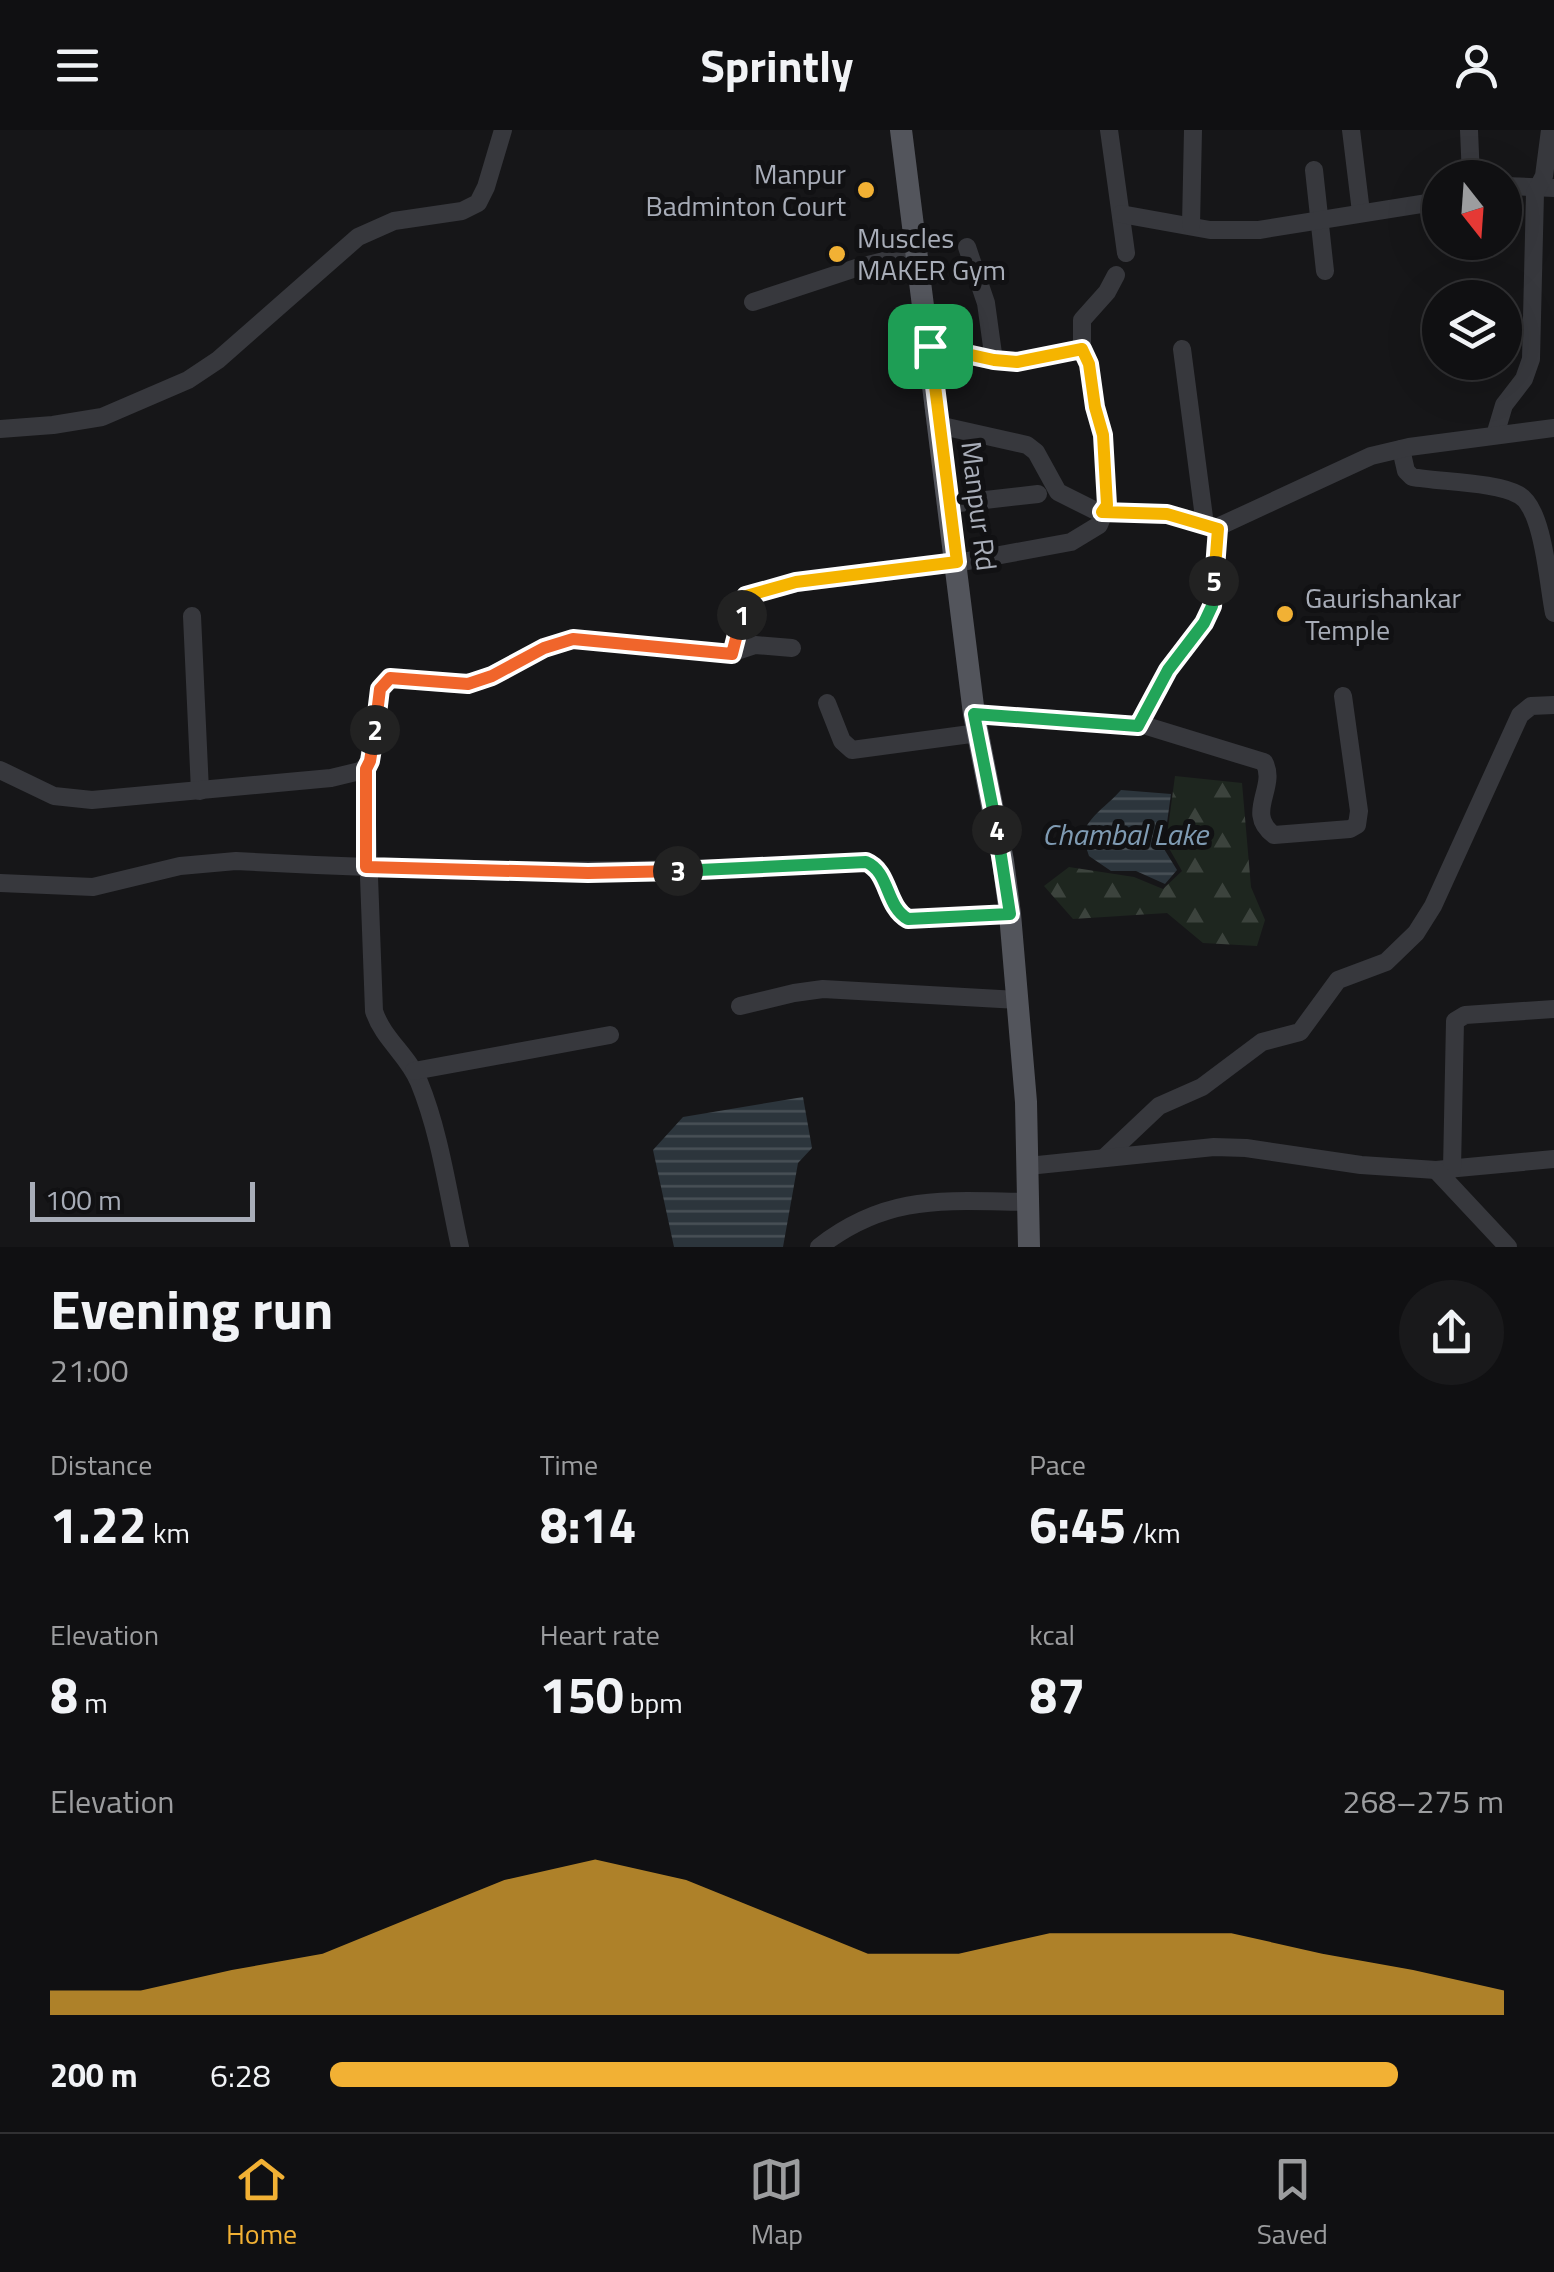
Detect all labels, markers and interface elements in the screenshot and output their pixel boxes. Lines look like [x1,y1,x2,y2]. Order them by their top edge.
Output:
text: Sprintly [700,31,854,99]
icon: menu [50,38,105,93]
icon: person [1449,38,1504,93]
place label: Manpur Badminton Court [645,152,846,227]
north arrow [1422,160,1522,260]
map controls [1422,160,1522,380]
marker: Manpur Badminton Court [855,179,877,201]
place label: Muscles MAKER Gym [857,216,1006,291]
marker: Muscles MAKER Gym [826,243,848,265]
button: layers [1422,280,1522,380]
pin [888,304,973,389]
icon: arrive [903,319,958,374]
street label: Manpur Rd [950,439,1009,573]
pin: 5 [1189,556,1239,606]
text: 5 [1206,559,1222,602]
place label: Gaurishankar Temple [1305,576,1461,651]
pin: 1 [717,590,767,640]
text: 1 [734,593,750,636]
marker: Gaurishankar Temple [1274,603,1296,625]
pin: 2 [350,705,400,755]
text: 2 [367,708,383,751]
pin: 4 [972,805,1022,855]
text: 4 [989,808,1005,851]
water label: Chambal Lake [1042,811,1210,857]
pin: 3 [653,846,703,896]
text: 3 [670,849,686,892]
scale bar [30,1177,255,1222]
text: 100 m [45,1178,122,1221]
text: Evening run [50,1267,333,1350]
button: share [1399,1280,1504,1385]
text: 21:00 [50,1346,129,1394]
text: Distance [50,1443,152,1486]
text: Time [540,1443,598,1486]
text: Pace [1029,1443,1086,1486]
text: 1.22 [50,1486,147,1562]
text: 8:14 [540,1486,636,1562]
text: 6:45 [1029,1486,1126,1562]
text: km [147,1511,190,1554]
text: /km [1126,1511,1181,1554]
text: Elevation [50,1613,159,1656]
text: Heart rate [540,1613,660,1656]
text: kcal [1029,1613,1075,1656]
text: 8 [50,1656,78,1732]
text: 150 [540,1656,624,1732]
text: 87 [1029,1656,1085,1732]
text: m [78,1681,108,1724]
text: bpm [624,1681,683,1724]
text: Elevation [50,1777,174,1825]
text: 268–275 m [1342,1777,1504,1825]
text: 200 m [50,2051,138,2099]
text: 6:28 [210,2051,271,2099]
tab: Home [226,2152,297,2255]
tab: Map [749,2152,804,2255]
tab: Saved [1257,2152,1328,2255]

